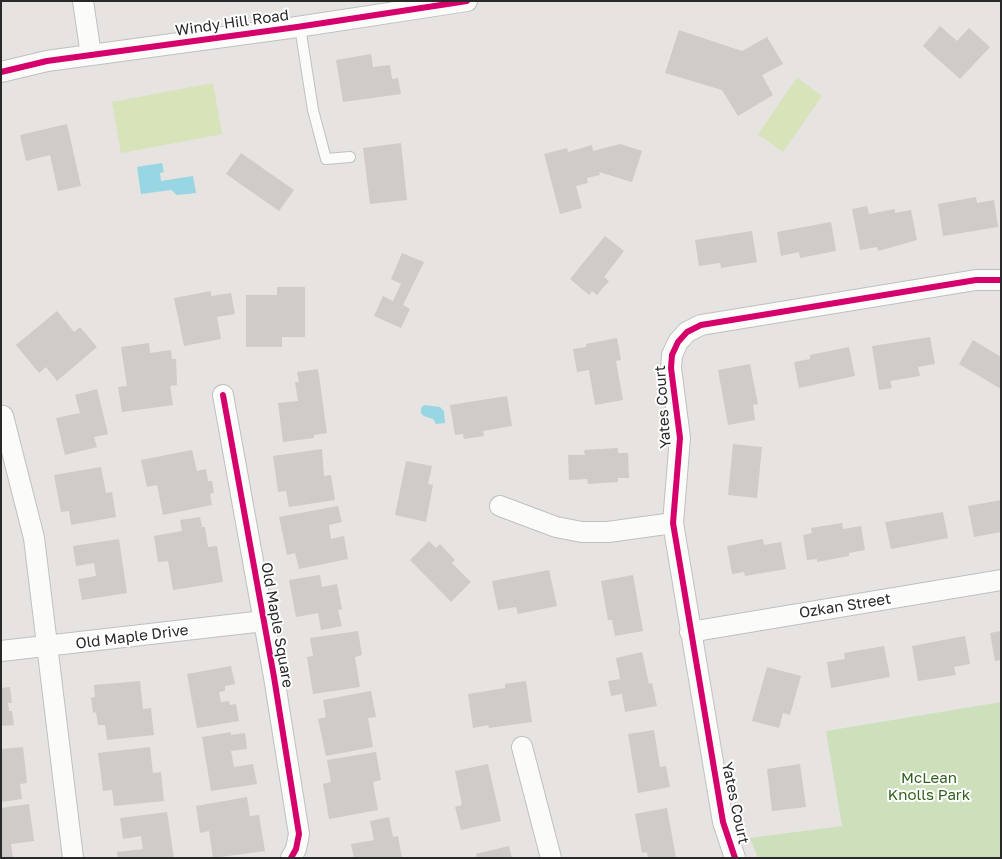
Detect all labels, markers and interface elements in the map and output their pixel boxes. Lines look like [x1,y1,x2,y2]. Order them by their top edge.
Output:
street label: Windy Hill Road [174,6,290,40]
street label: Yates Court [651,365,675,449]
street label: Old Maple Square [257,561,297,689]
street label: Ozkan Street [798,590,892,622]
street label: Old Maple Drive [75,621,189,653]
street label: Yates Court [718,760,752,846]
park label: McLean Knolls Park [888,769,970,804]

